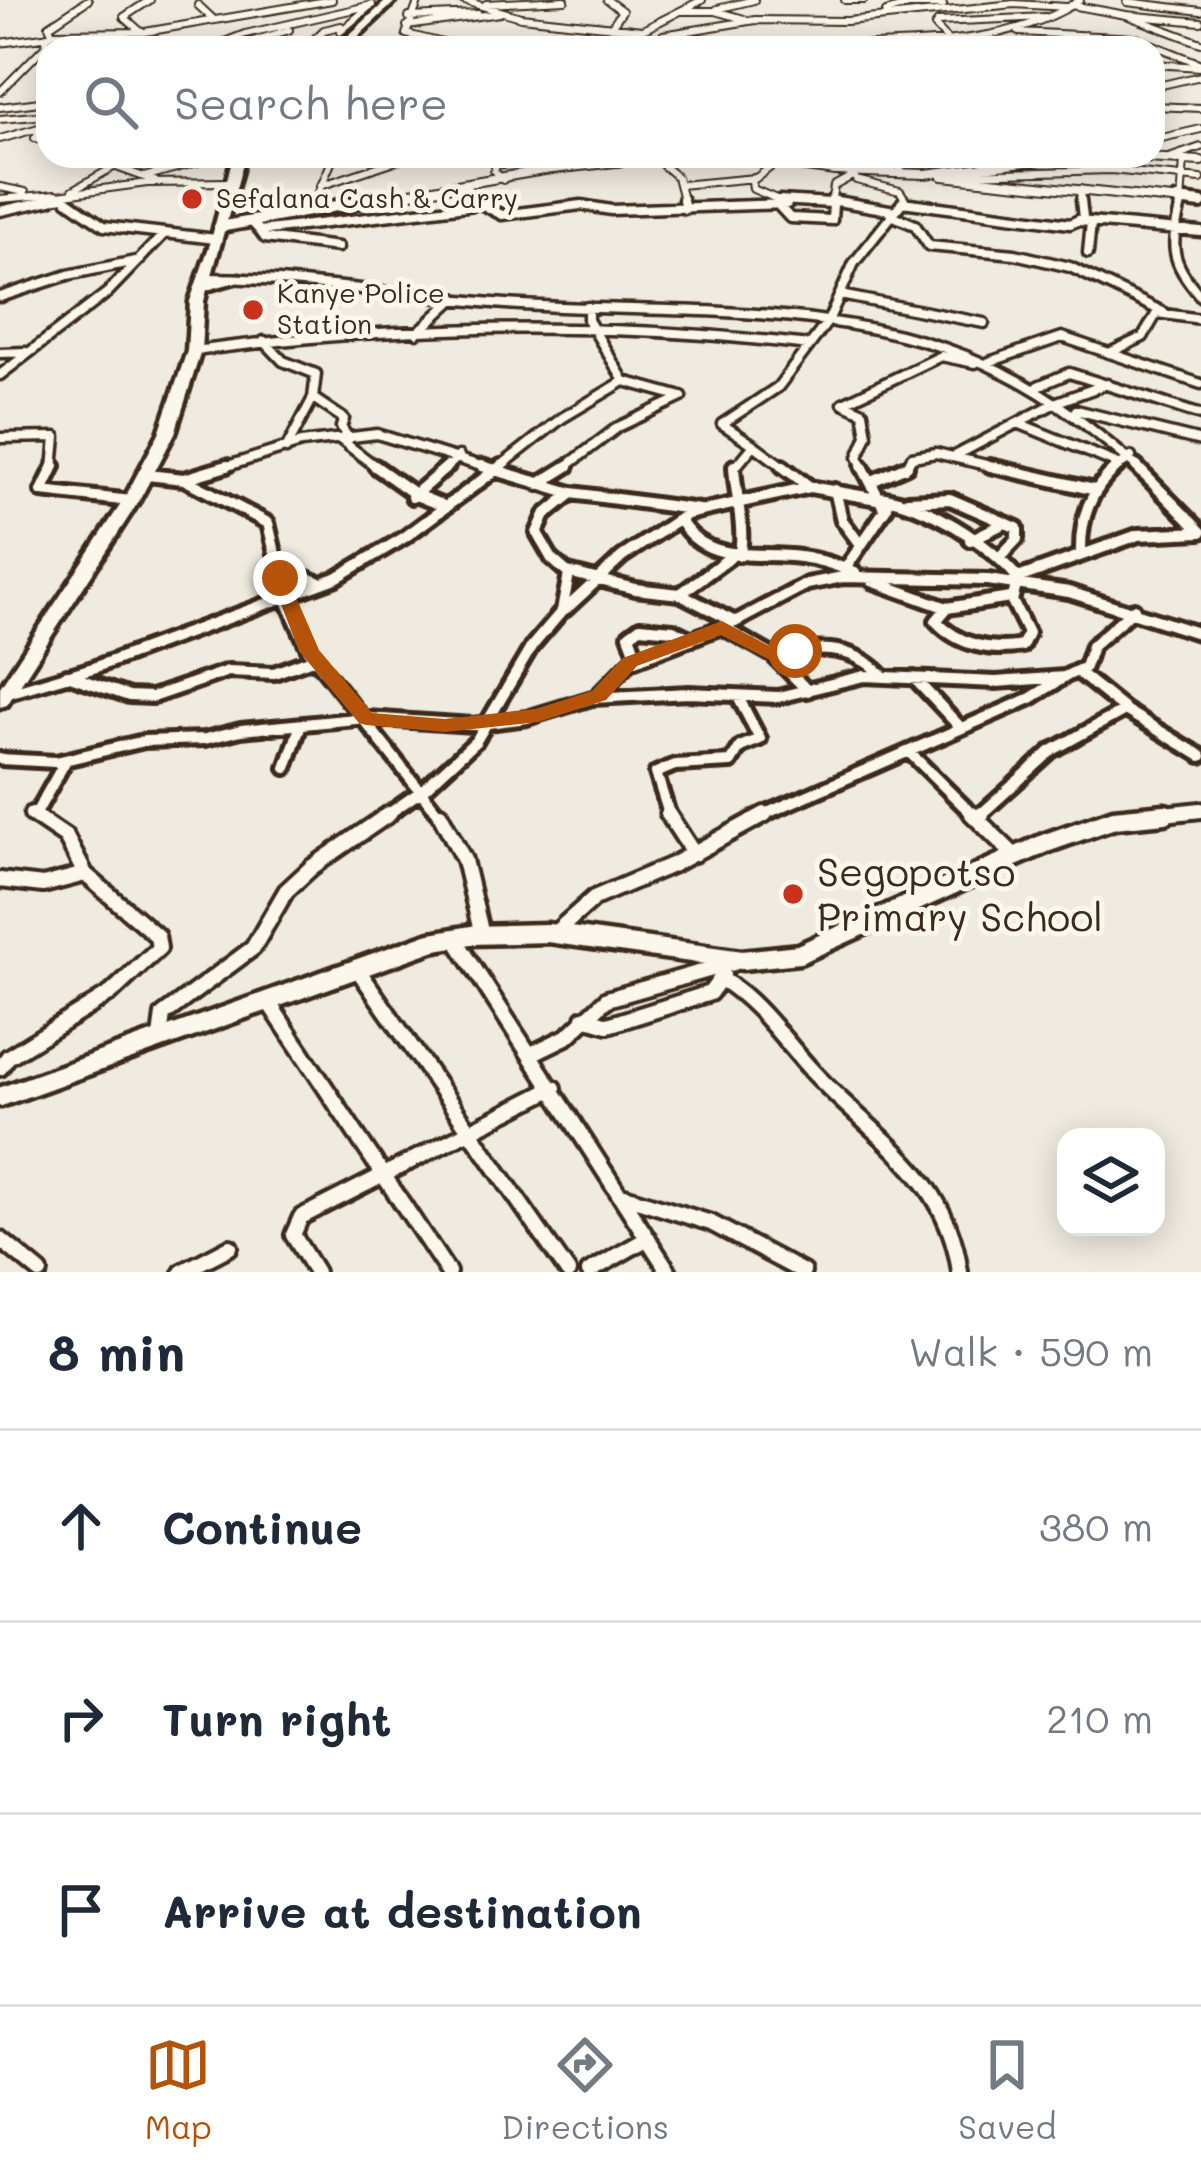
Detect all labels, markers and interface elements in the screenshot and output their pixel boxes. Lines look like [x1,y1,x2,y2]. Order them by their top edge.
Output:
search box [36,36,1165,168]
icon: search [78,69,144,135]
text: Search here [174,73,448,131]
place label: Sefalana Cash & Carry [216,180,518,215]
marker: Sefalana Cash & Carry [179,186,205,212]
place label: Kanye Police Station [277,275,445,341]
marker: Kanye Police Station [240,297,266,323]
route end [253,551,307,605]
route start [768,624,822,678]
place label: Segopotso Primary School [817,845,1103,941]
marker: Segopotso Primary School [780,881,806,907]
map controls [1057,1128,1165,1236]
button: layers [1057,1128,1165,1236]
text: 8 min [48,1317,185,1384]
text: Walk · 590 m [909,1325,1153,1376]
icon: ahead [48,1493,114,1559]
text: Continue [162,1497,362,1555]
text: 380 m [1039,1500,1153,1551]
icon: right [48,1685,114,1751]
text: Turn right [162,1689,391,1747]
text: 210 m [1046,1692,1153,1743]
icon: arrive [48,1877,114,1943]
text: Arrive at destination [162,1881,642,1939]
tab: Map [145,2032,212,2147]
tab: Directions [501,2032,669,2147]
tab: Saved [958,2032,1056,2147]

